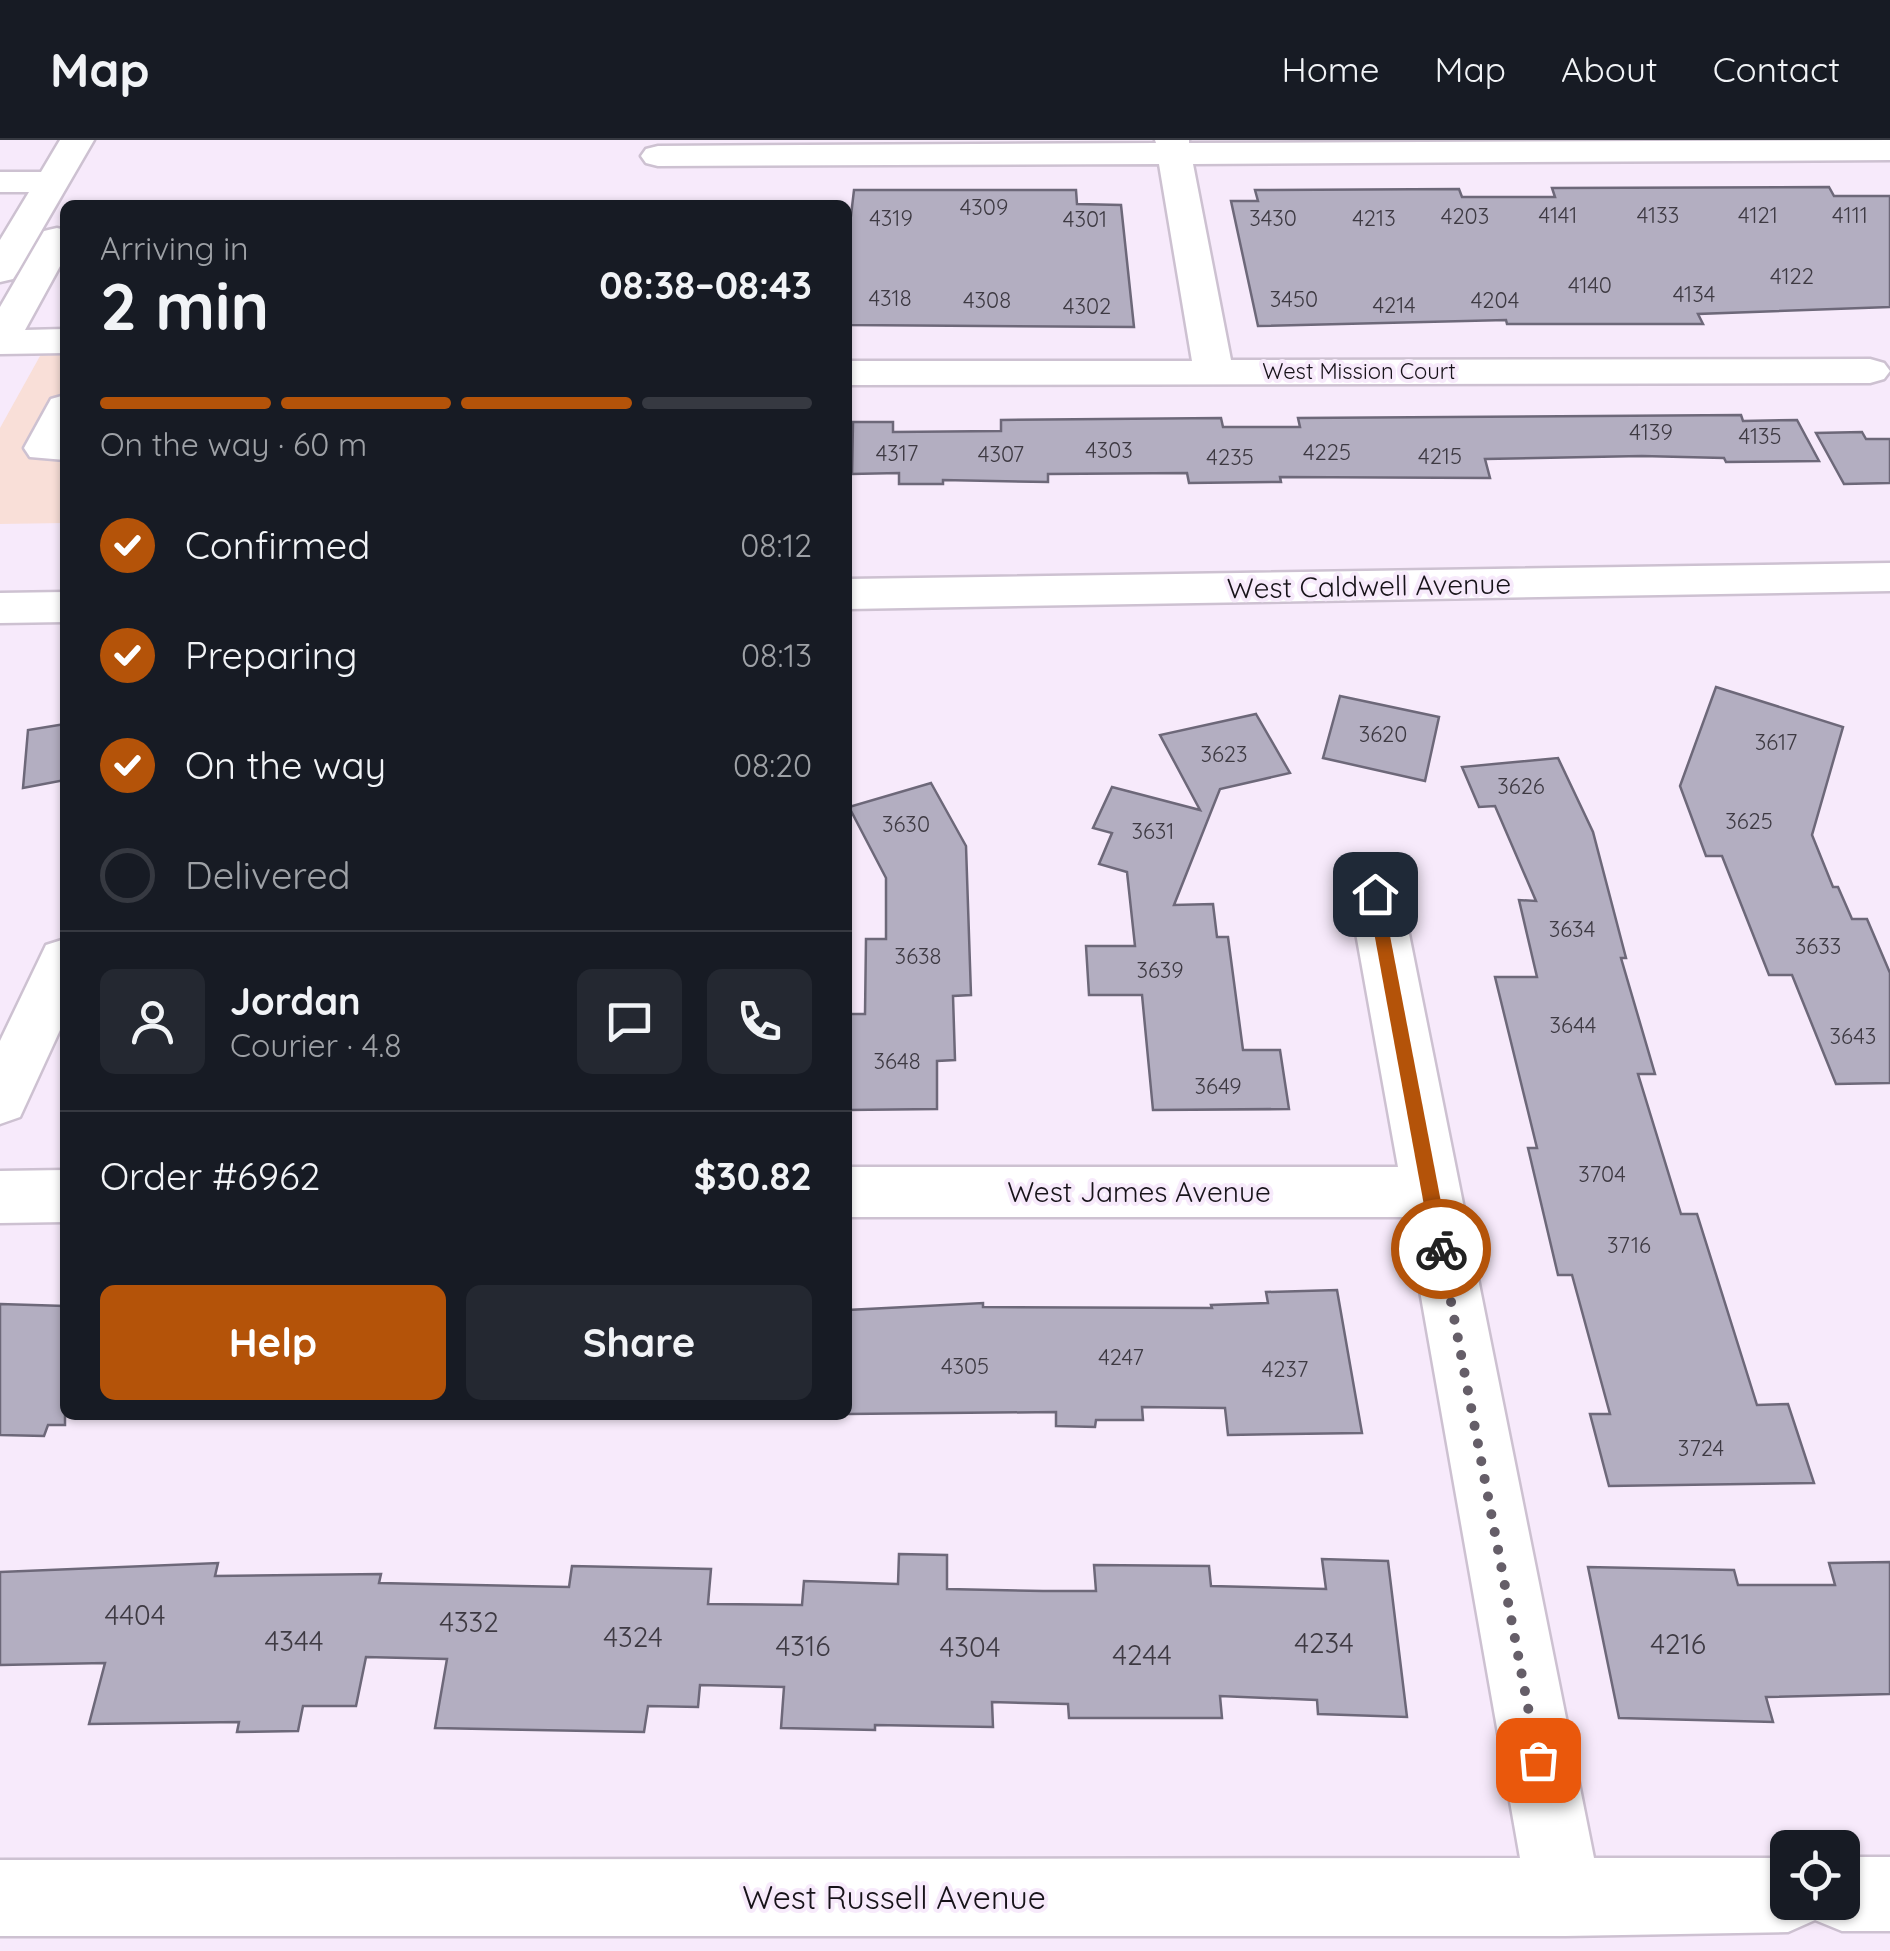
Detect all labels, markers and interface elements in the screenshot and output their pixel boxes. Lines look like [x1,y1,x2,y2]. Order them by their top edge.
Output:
text: Map [50,39,150,99]
text: Home [1282,47,1380,91]
text: Map [1435,47,1506,91]
text: About [1561,47,1658,91]
text: Contact [1713,47,1840,91]
house number: 4309 [960,193,1008,221]
house number: 4141 [1539,201,1577,229]
house number: 4133 [1637,201,1679,229]
house number: 4121 [1738,201,1778,229]
house number: 4111 [1832,201,1868,229]
house number: 4203 [1441,202,1489,230]
house number: 4319 [869,204,913,232]
house number: 3430 [1249,204,1297,232]
house number: 4213 [1352,204,1396,232]
house number: 4301 [1063,205,1107,233]
text: Arriving in [100,228,249,268]
text: 08:38–08:43 [599,261,812,309]
house number: 4122 [1770,262,1814,290]
text: 2 min [100,265,269,346]
house number: 4140 [1568,271,1612,299]
house number: 4134 [1673,280,1715,308]
house number: 4318 [868,284,912,312]
house number: 3450 [1270,285,1318,313]
house number: 4308 [963,286,1011,314]
house number: 4204 [1471,286,1519,314]
house number: 4214 [1372,291,1416,319]
house number: 4302 [1063,292,1111,320]
street label: West Mission Court [1262,357,1456,385]
house number: 4139 [1629,418,1673,446]
house number: 4135 [1738,422,1782,450]
text: On the way · 60 m [100,424,367,464]
house number: 4303 [1085,436,1133,464]
house number: 4225 [1303,438,1351,466]
house number: 4317 [876,439,918,467]
house number: 4307 [978,440,1024,468]
house number: 4215 [1418,442,1462,470]
house number: 4235 [1206,443,1254,471]
icon: check [100,518,155,573]
text: Confirmed [185,521,370,569]
text: 08:12 [740,525,812,565]
street label: West Caldwell Avenue [1227,566,1511,605]
icon: check [100,628,155,683]
text: Preparing [185,631,357,679]
text: 08:13 [741,635,812,675]
house number: 3620 [1359,720,1407,748]
house number: 3617 [1755,728,1797,756]
icon: check [100,738,155,793]
house number: 3623 [1200,740,1248,768]
text: On the way [185,741,386,789]
text: 08:20 [733,745,812,785]
house number: 3626 [1497,772,1545,800]
house number: 3625 [1725,807,1773,835]
house number: 3630 [882,810,930,838]
house number: 3631 [1131,817,1175,845]
text: Delivered [185,851,351,899]
pin [1333,852,1418,937]
icon: home [1348,867,1403,922]
house number: 3634 [1549,915,1595,943]
house number: 3633 [1795,932,1841,960]
house number: 3638 [895,942,941,970]
house number: 3639 [1136,956,1184,984]
button: person [100,969,205,1074]
button: chat [577,969,682,1074]
button: phone [707,969,812,1074]
text: Jordan [230,977,361,1025]
house number: 3644 [1550,1011,1596,1039]
house number: 3643 [1830,1022,1876,1050]
text: Courier · 4.8 [230,1025,402,1065]
house number: 3648 [873,1047,921,1075]
house number: 3649 [1194,1072,1242,1100]
text: Order #6962 [100,1152,320,1200]
text: $30.82 [694,1152,812,1200]
house number: 3704 [1578,1160,1626,1188]
street label: West James Avenue [1007,1174,1271,1209]
courier [1391,1199,1491,1299]
icon: bike [1414,1222,1469,1277]
house number: 3716 [1607,1231,1651,1259]
button: Help [100,1285,446,1400]
button: Share [466,1285,812,1400]
house number: 4247 [1098,1343,1144,1371]
house number: 4305 [941,1352,989,1380]
house number: 4237 [1262,1355,1308,1383]
house number: 3724 [1678,1434,1724,1462]
house number: 4404 [105,1597,165,1632]
house number: 4332 [439,1604,499,1639]
house number: 4324 [603,1619,663,1654]
house number: 4344 [265,1623,323,1658]
house number: 4234 [1294,1625,1354,1660]
house number: 4216 [1650,1626,1706,1661]
house number: 4316 [776,1628,830,1663]
house number: 4304 [940,1629,1000,1664]
house number: 4244 [1112,1637,1172,1672]
pin [1496,1718,1581,1803]
icon: bag [1511,1733,1566,1788]
map controls [1770,1830,1860,1920]
button: locate [1770,1830,1860,1920]
street label: West Russell Avenue [742,1877,1046,1917]

